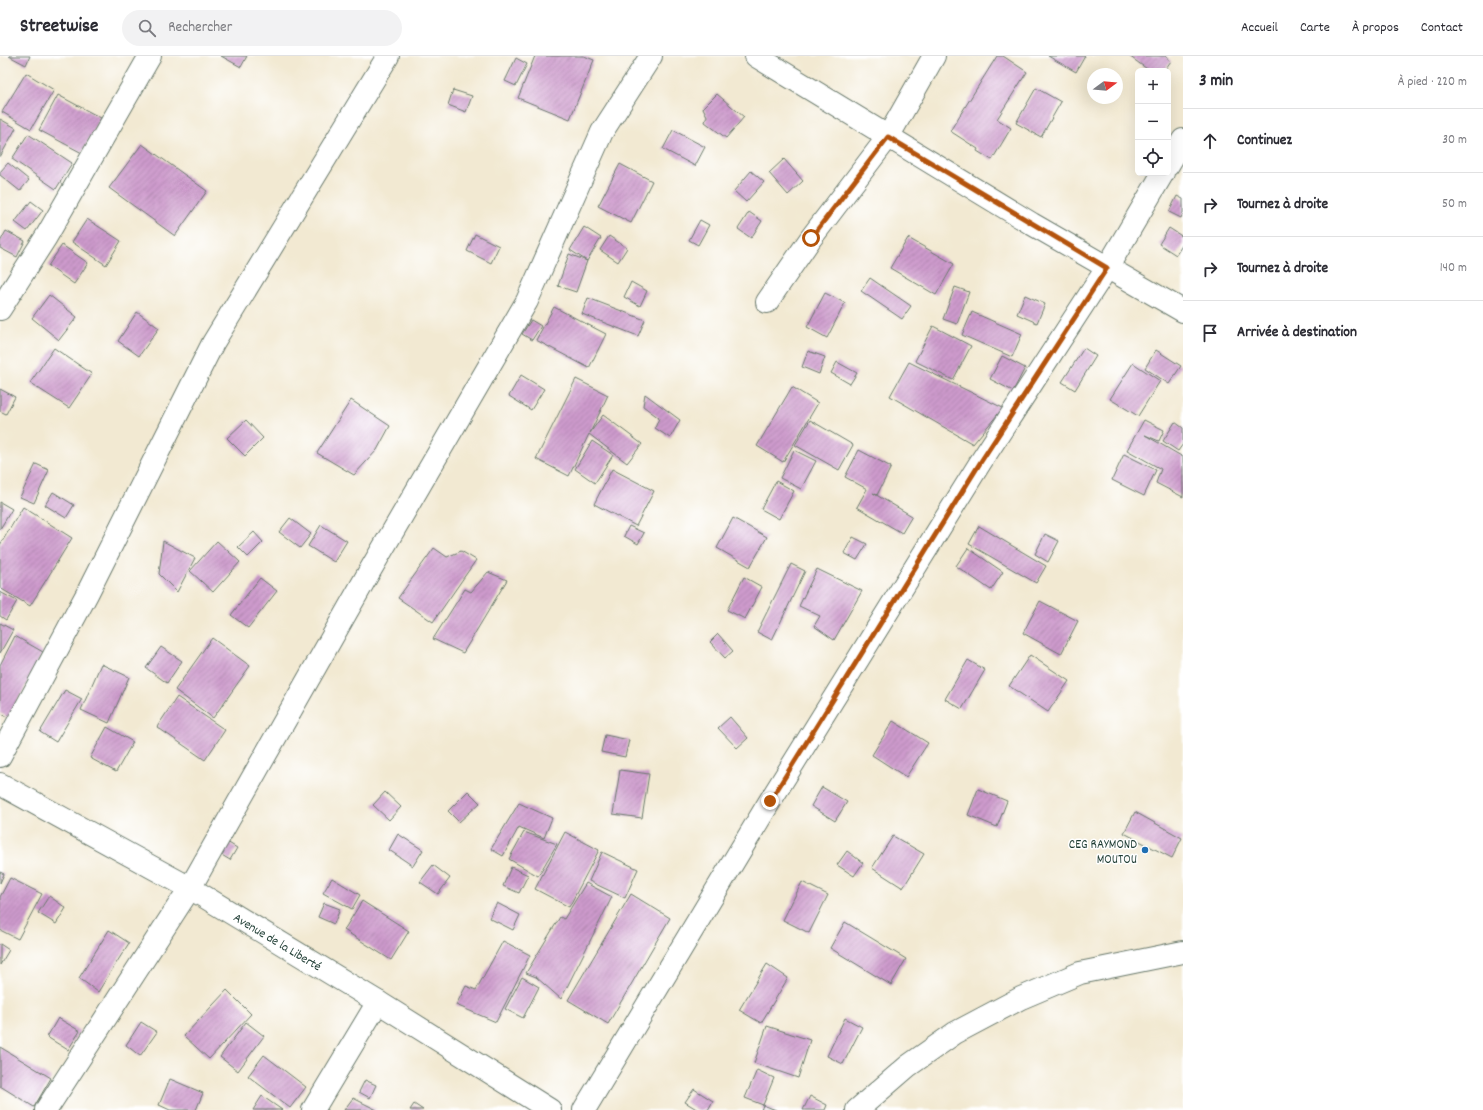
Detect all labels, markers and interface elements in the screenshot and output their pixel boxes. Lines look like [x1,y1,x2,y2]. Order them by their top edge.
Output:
search box [122,10,402,46]
text: Streetwise [20,14,98,41]
icon: search [136,17,158,39]
text: Rechercher [168,17,232,39]
text: Accueil [1241,18,1278,38]
text: Carte [1300,18,1330,38]
text: À propos [1352,18,1399,38]
text: Contact [1421,18,1463,38]
north arrow [1087,68,1123,104]
map controls [1135,68,1171,176]
button: + [1135,68,1171,104]
text: 3 min [1199,70,1233,94]
text: À pied · 220 m [1398,73,1467,92]
button: − [1135,104,1171,140]
icon: ahead [1199,130,1221,152]
text: Continuez [1237,130,1292,152]
text: 30 m [1442,131,1467,150]
button: locate [1135,140,1171,176]
icon: right [1199,194,1221,216]
text: Tournez à droite [1237,194,1328,216]
text: 50 m [1442,195,1467,214]
route start [802,229,820,247]
icon: right [1199,258,1221,280]
text: Tournez à droite [1237,258,1328,280]
text: 140 m [1440,259,1467,278]
icon: arrive [1199,322,1221,344]
text: Arrivée à destination [1237,322,1357,344]
route end [761,792,779,810]
place label: CEG RAYMOND MOUTOU [1069,836,1137,870]
marker: CEG RAYMOND MOUTOU [1140,845,1150,855]
street label: Avenue de la Liberté [229,909,325,977]

